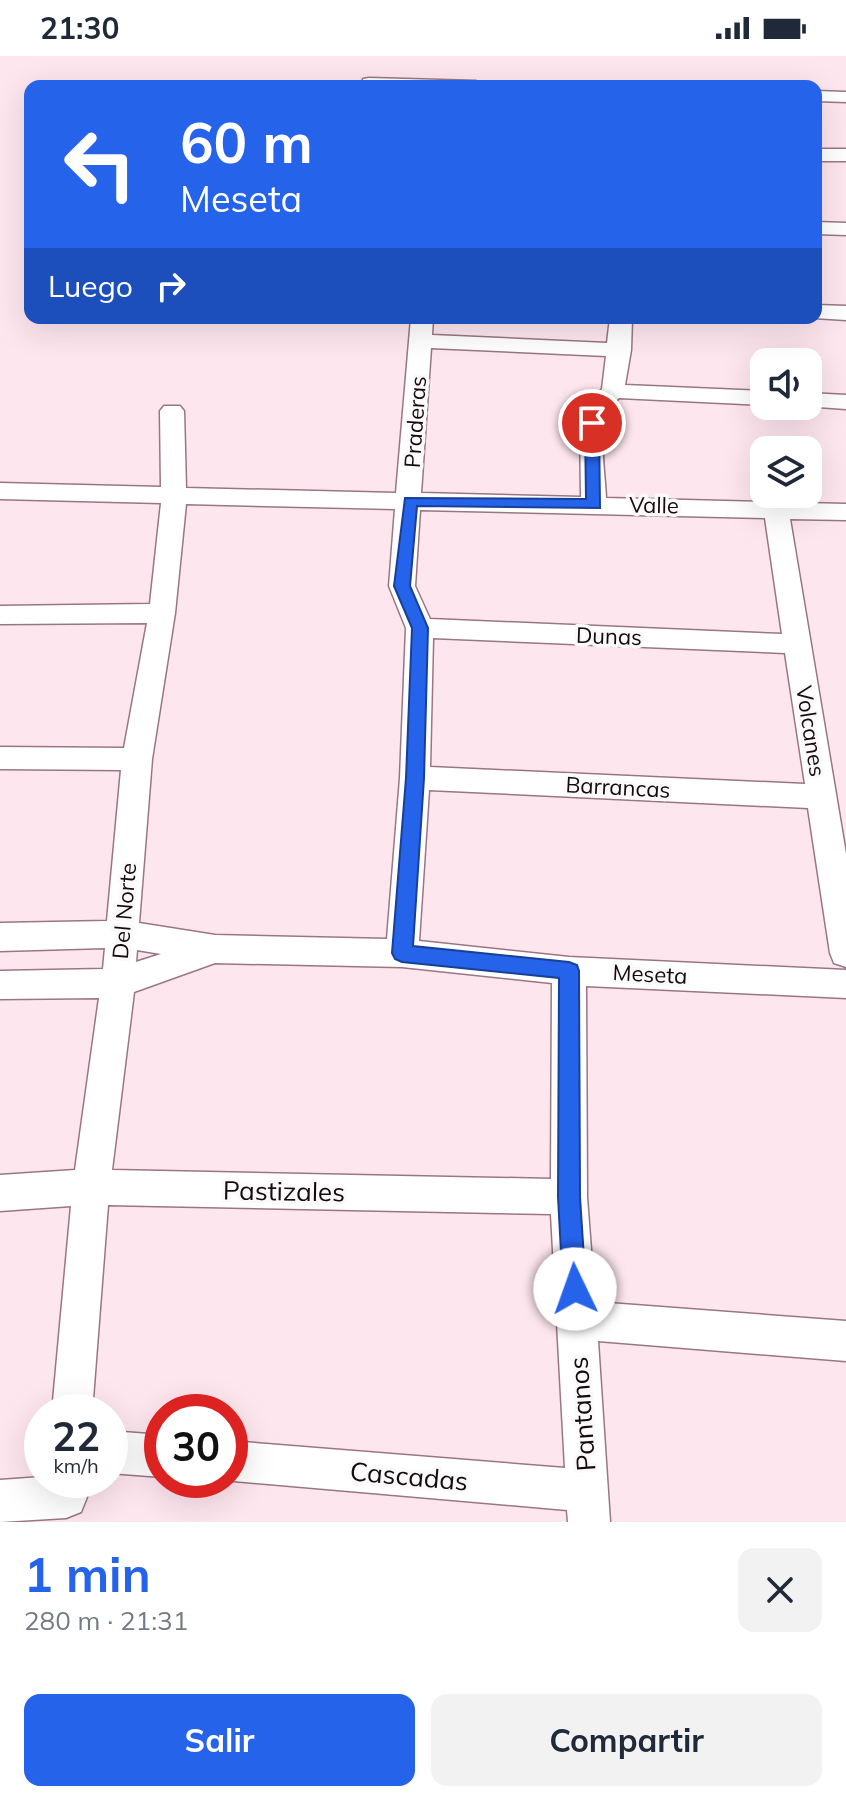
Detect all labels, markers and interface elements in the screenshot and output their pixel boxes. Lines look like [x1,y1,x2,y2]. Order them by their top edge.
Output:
text: 21:30 [40,9,119,47]
text: 60 m [180,107,313,177]
icon: left [48,112,152,216]
text: Meseta [180,176,302,221]
icon: right [149,264,193,308]
text: Luego [48,267,133,305]
map controls [750,348,822,508]
button: sound [750,348,822,420]
street label: Praderas [398,375,432,469]
pin [558,389,626,457]
icon: arrive [570,401,614,445]
button: layers [750,436,822,508]
street label: Valle [629,491,679,519]
street label: Dunas [575,621,643,651]
street label: Volcanes [790,684,832,778]
street label: Barrancas [565,770,671,804]
street label: Del Norte [106,862,142,960]
street label: Meseta [612,958,688,990]
street label: Pastizales [223,1173,345,1209]
position arrow [533,1247,617,1331]
street label: Pantanos [562,1356,602,1472]
speed limit sign: 30 [144,1394,248,1498]
text: 22 [52,1411,100,1461]
text: km/h [53,1453,99,1478]
street label: Cascadas [349,1454,469,1498]
text: 1 min [24,1544,151,1604]
button: close [738,1548,822,1632]
text: 280 m · 21:31 [24,1604,188,1637]
button: Salir [24,1694,415,1786]
button: Compartir [431,1694,822,1786]

